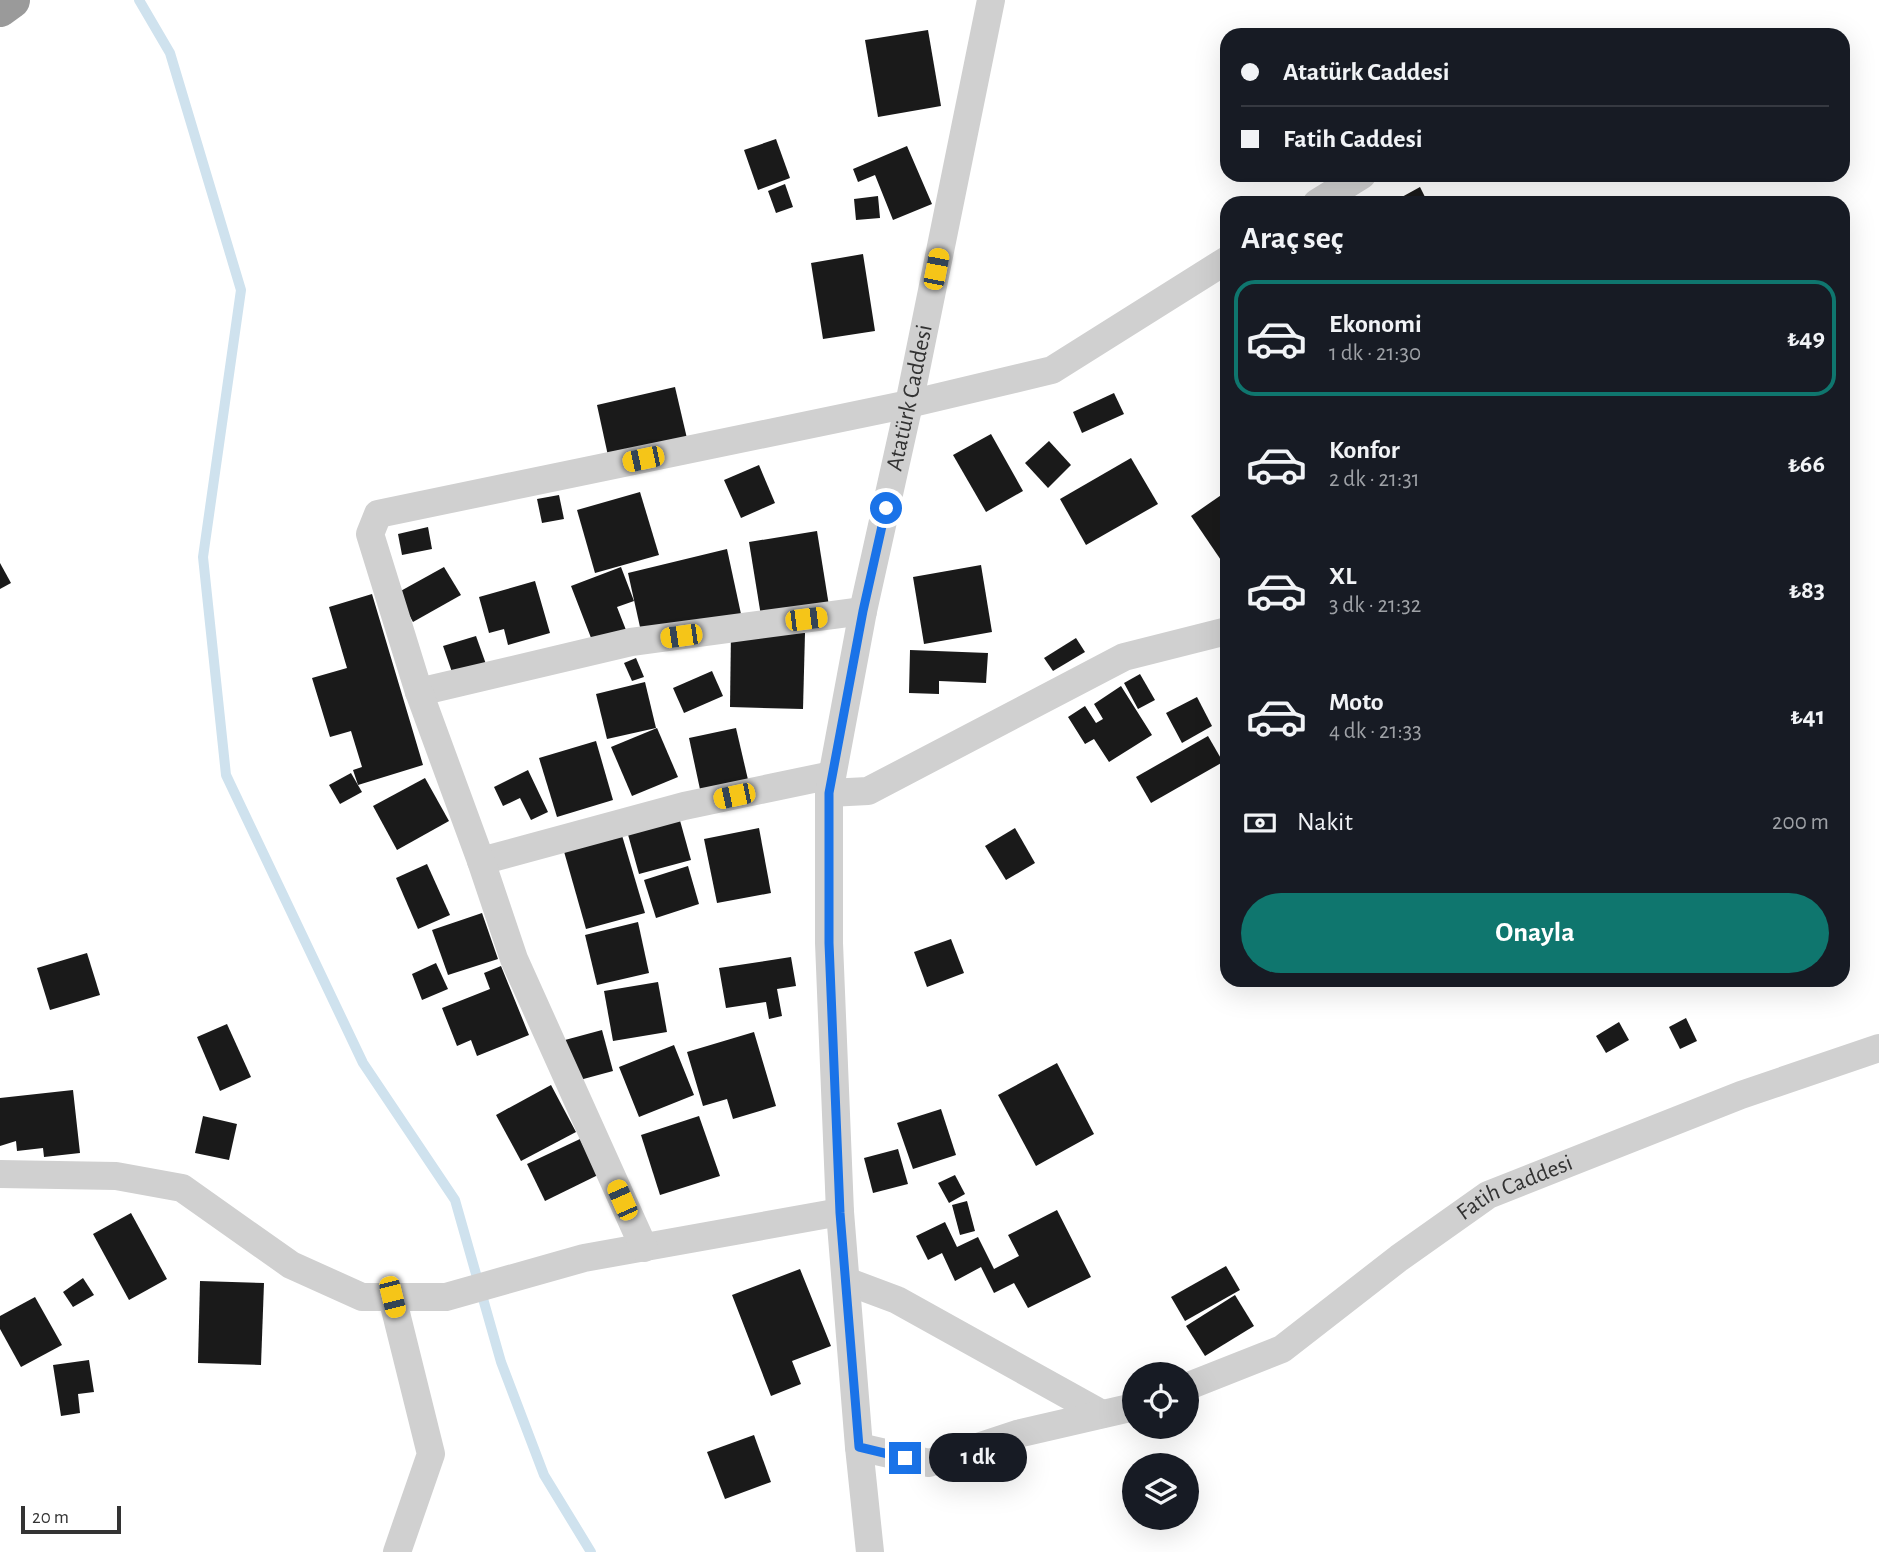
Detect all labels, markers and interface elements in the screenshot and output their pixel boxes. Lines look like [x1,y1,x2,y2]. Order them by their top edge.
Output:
text: Atatürk Caddesi [1283,59,1450,85]
text: Fatih Caddesi [1283,126,1422,152]
text: Araç seç [1241,222,1343,254]
car [922,246,951,292]
icon: car [1245,307,1308,370]
text: Ekonomi [1329,311,1422,337]
street label: Atatürk Caddesi [883,323,937,473]
text: ₺49 [1787,325,1825,351]
text: 1 dk · 21:30 [1329,342,1421,365]
icon: car [1245,433,1308,496]
text: Konfor [1329,437,1400,463]
car [621,444,666,474]
text: ₺66 [1788,451,1825,477]
text: 2 dk · 21:31 [1329,468,1420,491]
route start [870,492,902,524]
icon: car [1245,559,1308,622]
text: XL [1329,563,1356,589]
text: ₺83 [1789,577,1825,603]
text: 3 dk · 21:32 [1329,594,1421,617]
car [784,606,829,632]
car [659,623,704,649]
icon: car [1245,685,1308,748]
text: Moto [1329,689,1384,715]
text: ₺41 [1790,703,1825,729]
text: 4 dk · 21:33 [1329,720,1422,743]
car [712,781,757,811]
icon: cash [1241,804,1279,842]
text: Nakit [1297,809,1353,835]
text: 200 m [1772,811,1829,834]
button: Onayla [1241,893,1829,973]
street label: Fatih Caddesi [1453,1151,1576,1225]
car [604,1177,641,1223]
car [377,1274,408,1320]
map controls [1122,1362,1199,1530]
button: locate [1122,1362,1199,1439]
callout: 1 dk [930,1434,1028,1482]
route end [889,1442,921,1474]
text: 1 dk [960,1446,996,1469]
button: layers [1122,1453,1199,1530]
scale bar [21,1503,121,1535]
text: 20 m [32,1508,69,1527]

